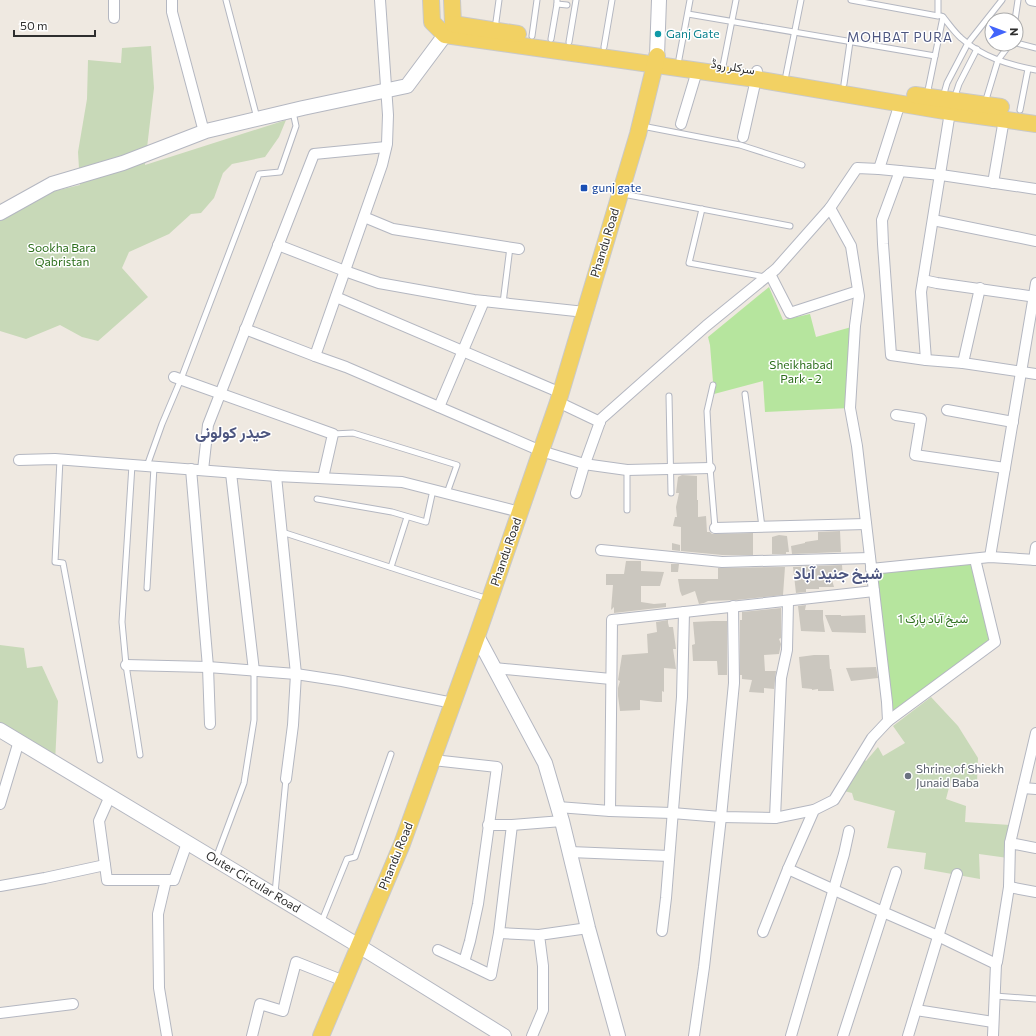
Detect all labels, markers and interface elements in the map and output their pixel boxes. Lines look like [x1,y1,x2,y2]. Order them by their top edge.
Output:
scale bar [14,12,95,38]
north arrow [984,12,1024,52]
text: 50 m [20,18,48,32]
place label: Ganj Gate [666,26,720,40]
text: N [1008,28,1021,36]
marker: Ganj Gate [653,29,663,39]
district label: MOHBAT PURA [847,29,953,45]
street label: سرکلر روڈ [710,56,756,78]
place label: gunj gate [592,180,641,194]
marker: gunj gate [579,183,589,193]
street label: Phandu Road [587,206,621,279]
park label: Sookha Bara Qabristan [28,240,96,268]
park label: Sheikhabad Park - 2 [769,357,833,385]
district label: حیدر کولونی [195,422,271,443]
street label: Phandu Road [487,516,523,588]
district label: شیخ جنید آباد [794,563,883,585]
park label: شیخ آباد پارک 1 [898,611,968,628]
place label: Shrine of Shiekh Junaid Baba [916,761,1004,790]
marker: Shrine of Shiekh Junaid Baba [903,771,913,781]
street label: Phandu Road [375,820,415,891]
street label: Outer Circular Road [204,847,303,915]

